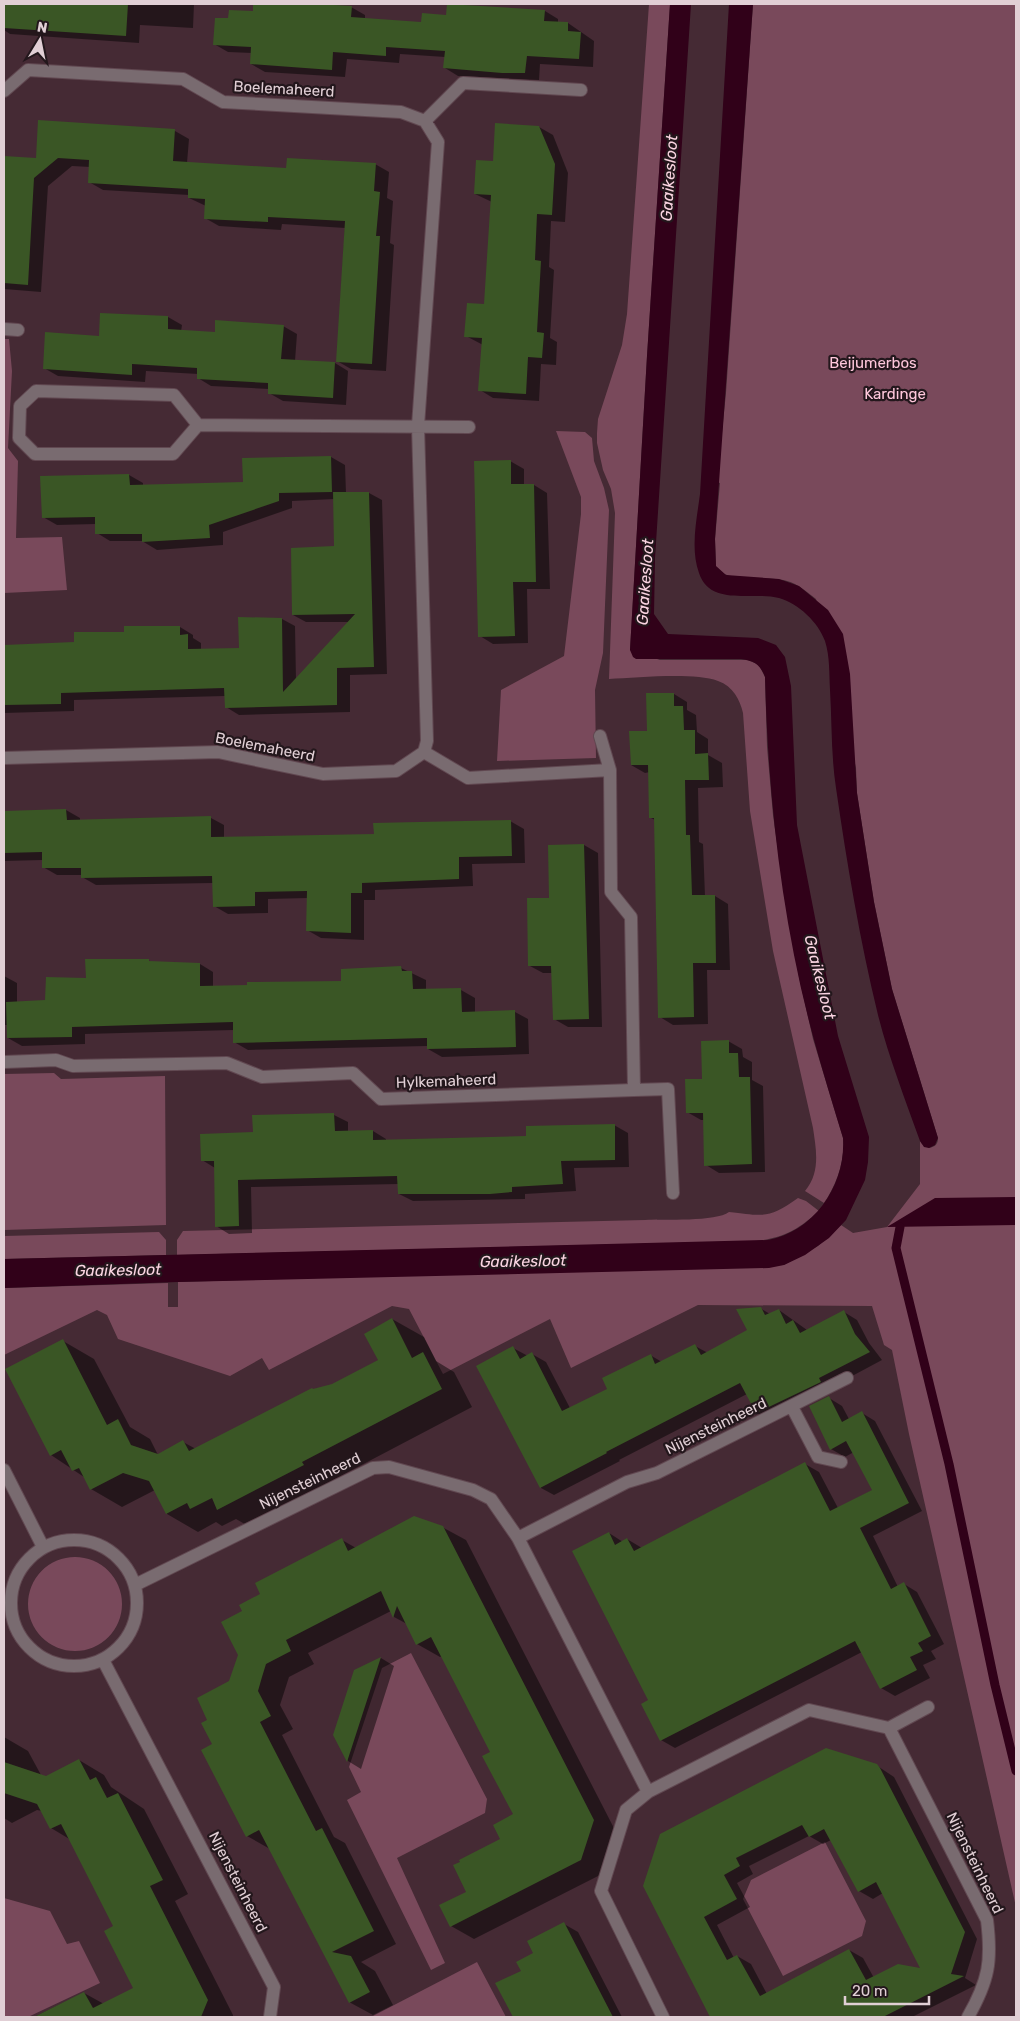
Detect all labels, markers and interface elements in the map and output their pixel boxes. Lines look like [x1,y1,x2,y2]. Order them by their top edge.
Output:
north arrow [15,15,65,65]
text: N [36,18,49,37]
street label: Boelemaheerd [233,77,335,101]
water label: Gaaikesloot [656,133,682,222]
park label: Beijumerbos [829,354,917,372]
park label: Kardinge [864,385,926,403]
water label: Gaaikesloot [632,537,658,626]
street label: Boelemaheerd [214,729,316,765]
water label: Gaaikesloot [800,933,840,1022]
street label: Hylkemaheerd [395,1070,497,1092]
water label: Gaaikesloot [479,1251,567,1271]
water label: Gaaikesloot [74,1260,162,1280]
street label: Nijensteinheerd [662,1394,770,1458]
street label: Nijensteinheerd [256,1449,364,1513]
street label: Nijensteinheerd [943,1809,1007,1917]
street label: Nijensteinheerd [205,1829,271,1935]
scale bar [845,1974,929,2006]
text: 20 m [852,1982,887,2000]

